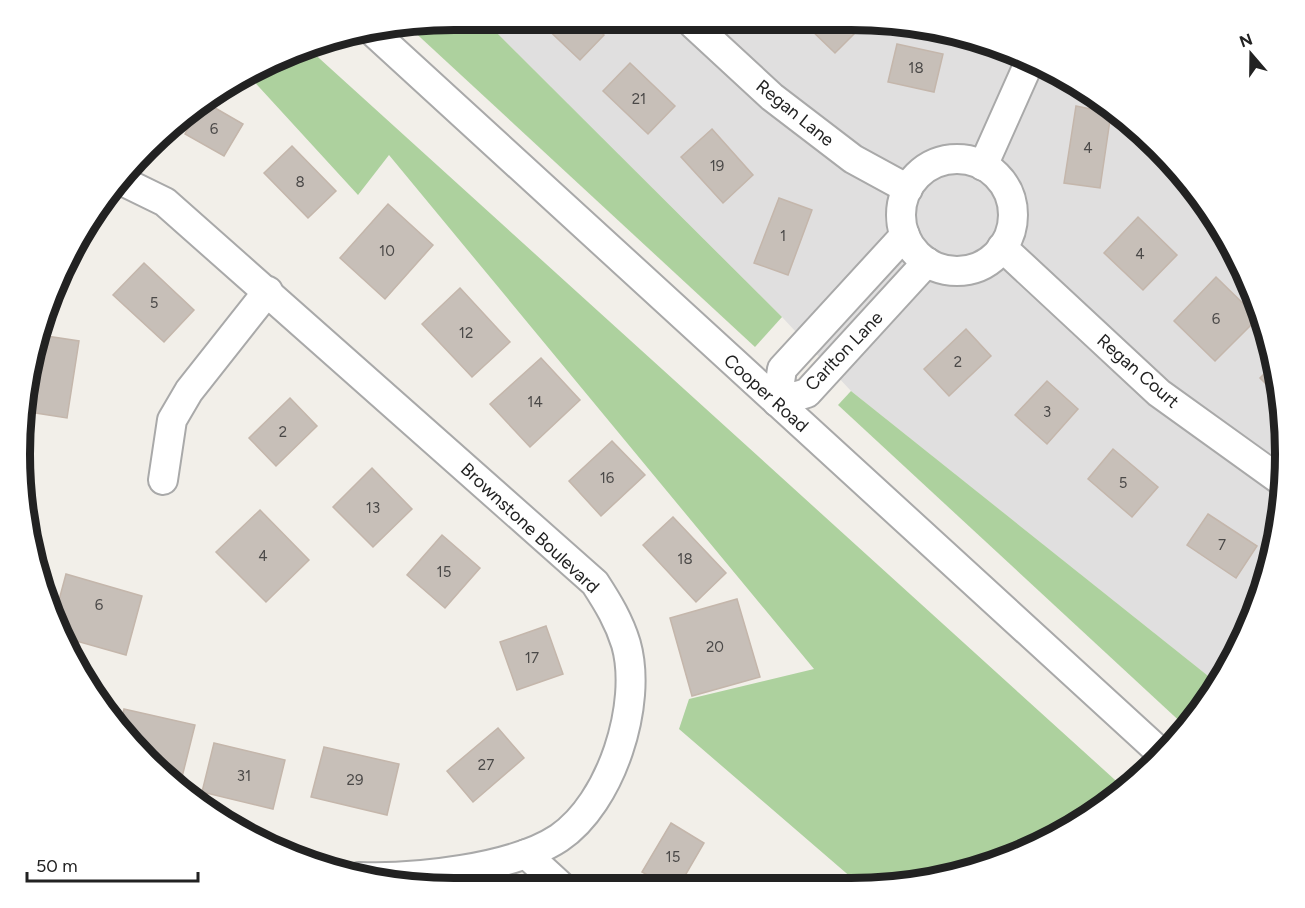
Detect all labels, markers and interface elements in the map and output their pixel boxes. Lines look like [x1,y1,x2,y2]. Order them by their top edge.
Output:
north arrow [1221,24,1281,84]
text: N [1237,29,1255,51]
house number: 18 [908,59,924,77]
street label: Regan Lane [752,75,838,151]
house number: 21 [632,90,646,108]
house number: 6 [210,120,219,138]
house number: 4 [1083,139,1093,157]
house number: 19 [710,157,724,175]
house number: 8 [295,173,305,191]
house number: 1 [780,227,786,245]
house number: 10 [379,242,395,260]
house number: 4 [1135,245,1145,263]
house number: 5 [150,294,158,312]
street label: Carlton Lane [801,306,888,395]
house number: 6 [1212,310,1221,328]
house number: 12 [459,324,473,342]
street label: Regan Court [1092,329,1184,413]
street label: Cooper Road [719,349,813,437]
house number: 2 [954,353,962,371]
house number: 14 [527,393,543,411]
house number: 3 [1043,403,1051,421]
house number: 2 [279,423,287,441]
street label: Brownstone Boulevard [456,458,604,598]
house number: 16 [600,469,615,487]
house number: 5 [1119,474,1127,492]
house number: 13 [366,499,380,517]
house number: 7 [1218,536,1226,554]
house number: 4 [258,547,268,565]
house number: 18 [677,550,693,568]
house number: 15 [437,563,451,581]
house number: 6 [95,596,104,614]
house number: 20 [706,638,724,656]
house number: 17 [525,649,539,667]
house number: 27 [478,756,494,774]
house number: 31 [237,767,251,785]
house number: 29 [347,771,363,789]
scale bar [27,845,198,883]
house number: 15 [666,848,680,866]
text: 50 m [36,855,78,877]

